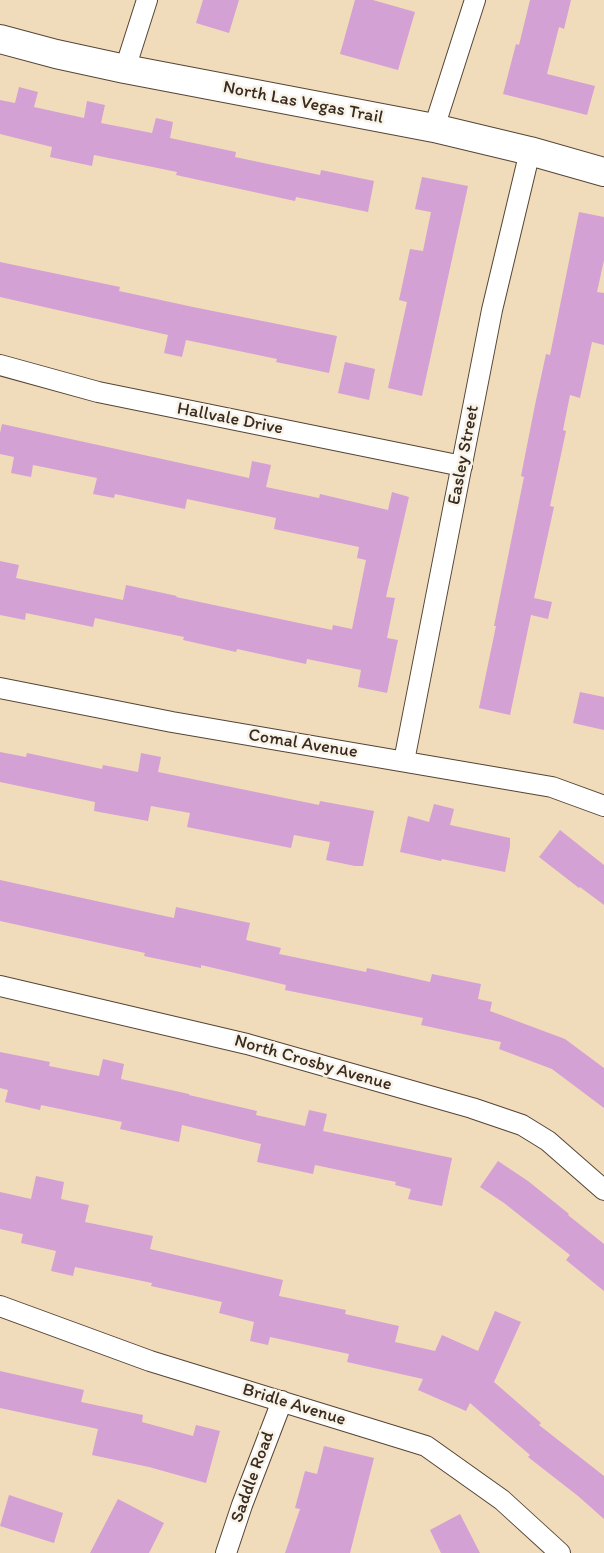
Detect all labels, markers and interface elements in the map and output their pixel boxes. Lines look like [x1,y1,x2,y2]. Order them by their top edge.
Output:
street label: North Las Vegas Trail [221,77,385,129]
street label: Hallvale Drive [175,398,285,440]
street label: Easley Street [444,403,484,507]
street label: Comal Avenue [247,725,359,763]
street label: North Crosby Avenue [232,1030,394,1096]
street label: Bridle Avenue [240,1379,348,1431]
street label: Saddle Road [227,1428,279,1526]

